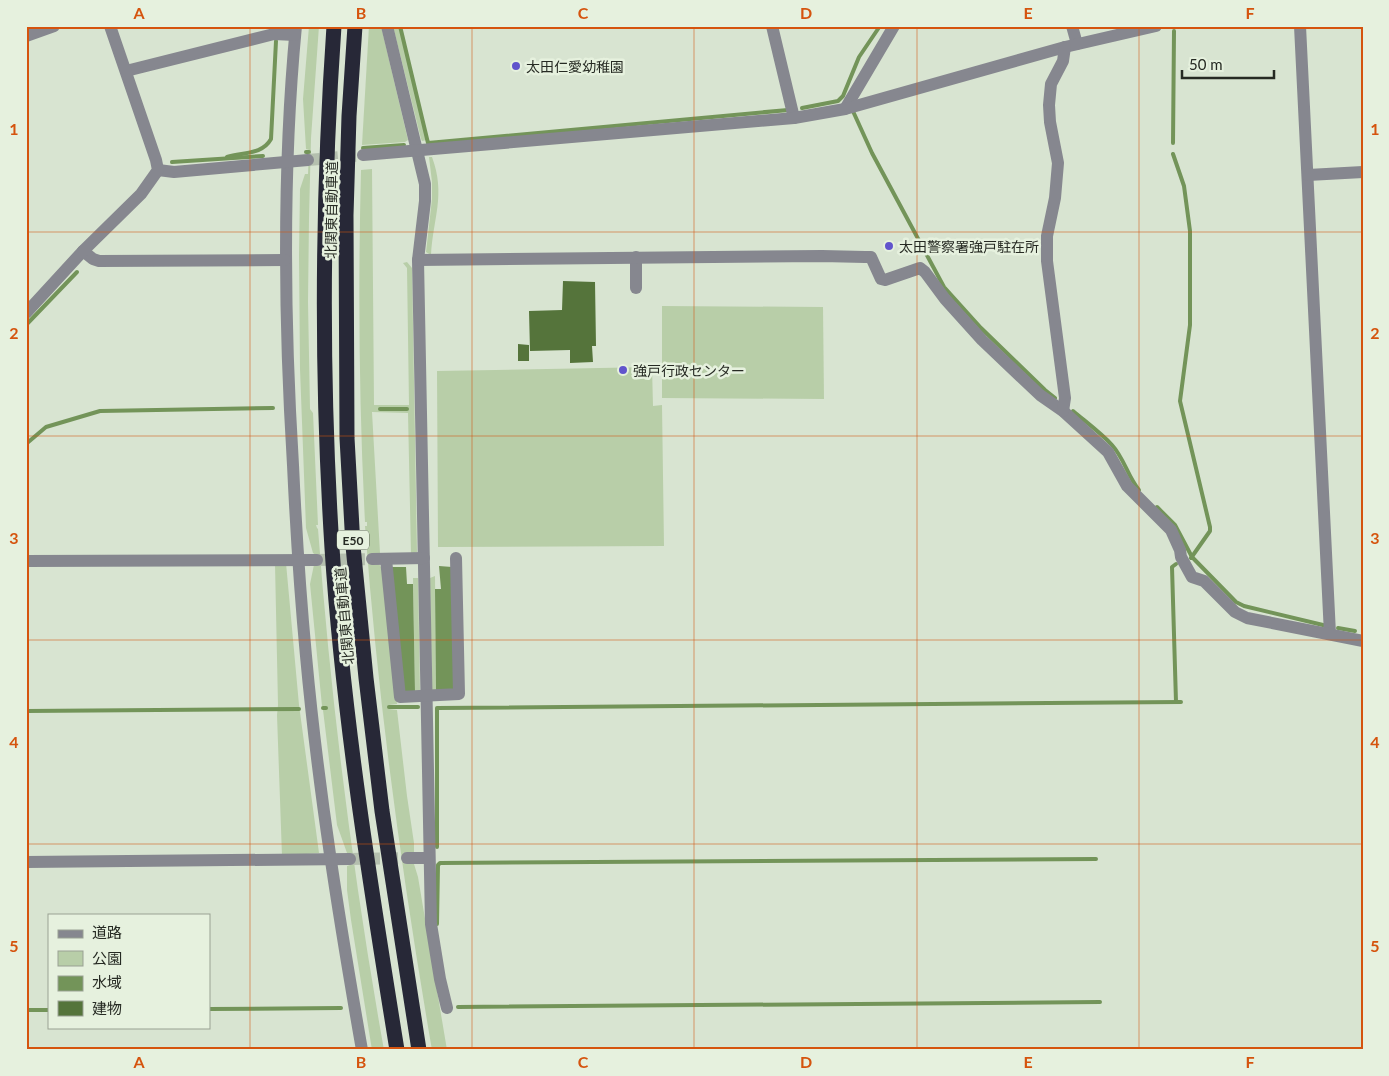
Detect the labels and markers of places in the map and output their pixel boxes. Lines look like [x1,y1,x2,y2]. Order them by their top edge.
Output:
place label: 太田仁愛幼稚園 [526,58,624,75]
marker: 太田仁愛幼稚園 [510,60,522,72]
place label: 太田警察署強戸駐在所 [899,238,1039,255]
marker: 太田警察署強戸駐在所 [883,240,895,252]
place label: 強戸行政センター [633,362,745,379]
marker: 強戸行政センター [617,364,629,376]

